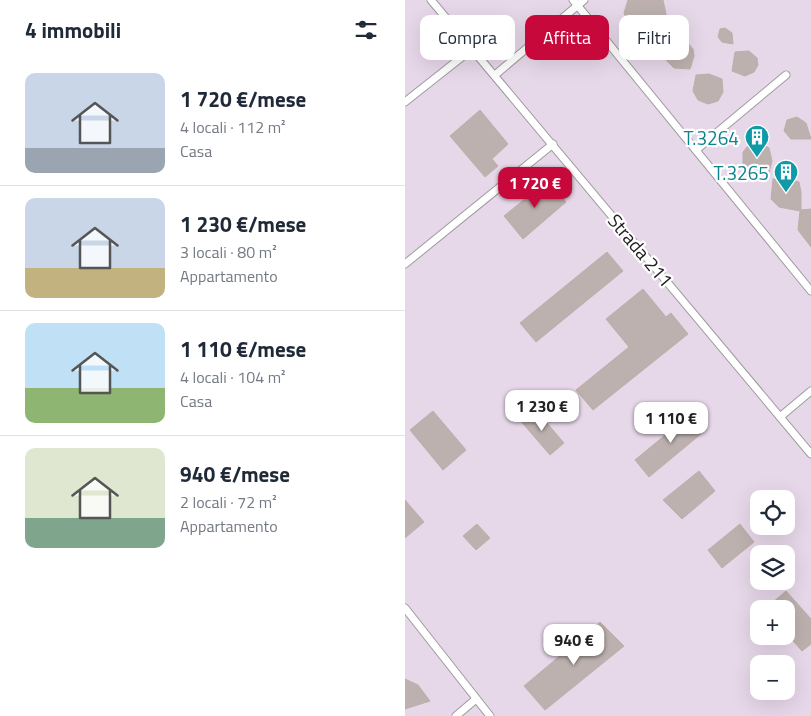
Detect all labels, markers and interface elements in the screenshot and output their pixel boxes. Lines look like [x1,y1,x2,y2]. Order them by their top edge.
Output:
text: 4 immobili [25,14,121,46]
chip: Compra [420,15,515,60]
chip: Affitta [525,15,609,60]
chip: Filtri [619,15,689,60]
icon: filters [352,16,380,44]
text: 1 720 €/mese [180,83,306,115]
icon: home [65,93,125,153]
text: 4 locali · 112 m² [180,115,286,139]
place label: T.3264 [684,123,739,152]
building icon: T.3264 [744,124,770,158]
text: Casa [180,139,212,163]
place label: T.3265 [714,158,769,187]
building icon: T.3265 [773,159,799,193]
pin: 1 720 € [489,166,581,209]
text: 1 720 € [509,171,561,195]
street label: Strada 211 [601,207,681,293]
text: 1 230 €/mese [180,208,306,240]
icon: home [65,218,125,278]
text: 3 locali · 80 m² [180,240,277,264]
text: Appartamento [180,264,278,288]
text: 1 110 €/mese [180,333,306,365]
icon: home [65,343,125,403]
text: 4 locali · 104 m² [180,365,286,389]
text: Casa [180,389,212,413]
pin: 1 230 € [496,390,588,432]
text: 1 230 € [516,394,568,418]
pin: 1 110 € [625,402,717,444]
text: 1 110 € [645,406,697,430]
text: 940 €/mese [180,458,290,490]
icon: home [65,468,125,528]
text: 2 locali · 72 m² [180,490,277,514]
map controls [750,490,795,700]
button: locate [750,490,795,535]
text: Appartamento [180,514,278,538]
button: layers [750,545,795,590]
button: + [750,600,795,645]
pin: 940 € [539,624,609,666]
text: 940 € [554,628,594,652]
button: − [750,655,795,700]

